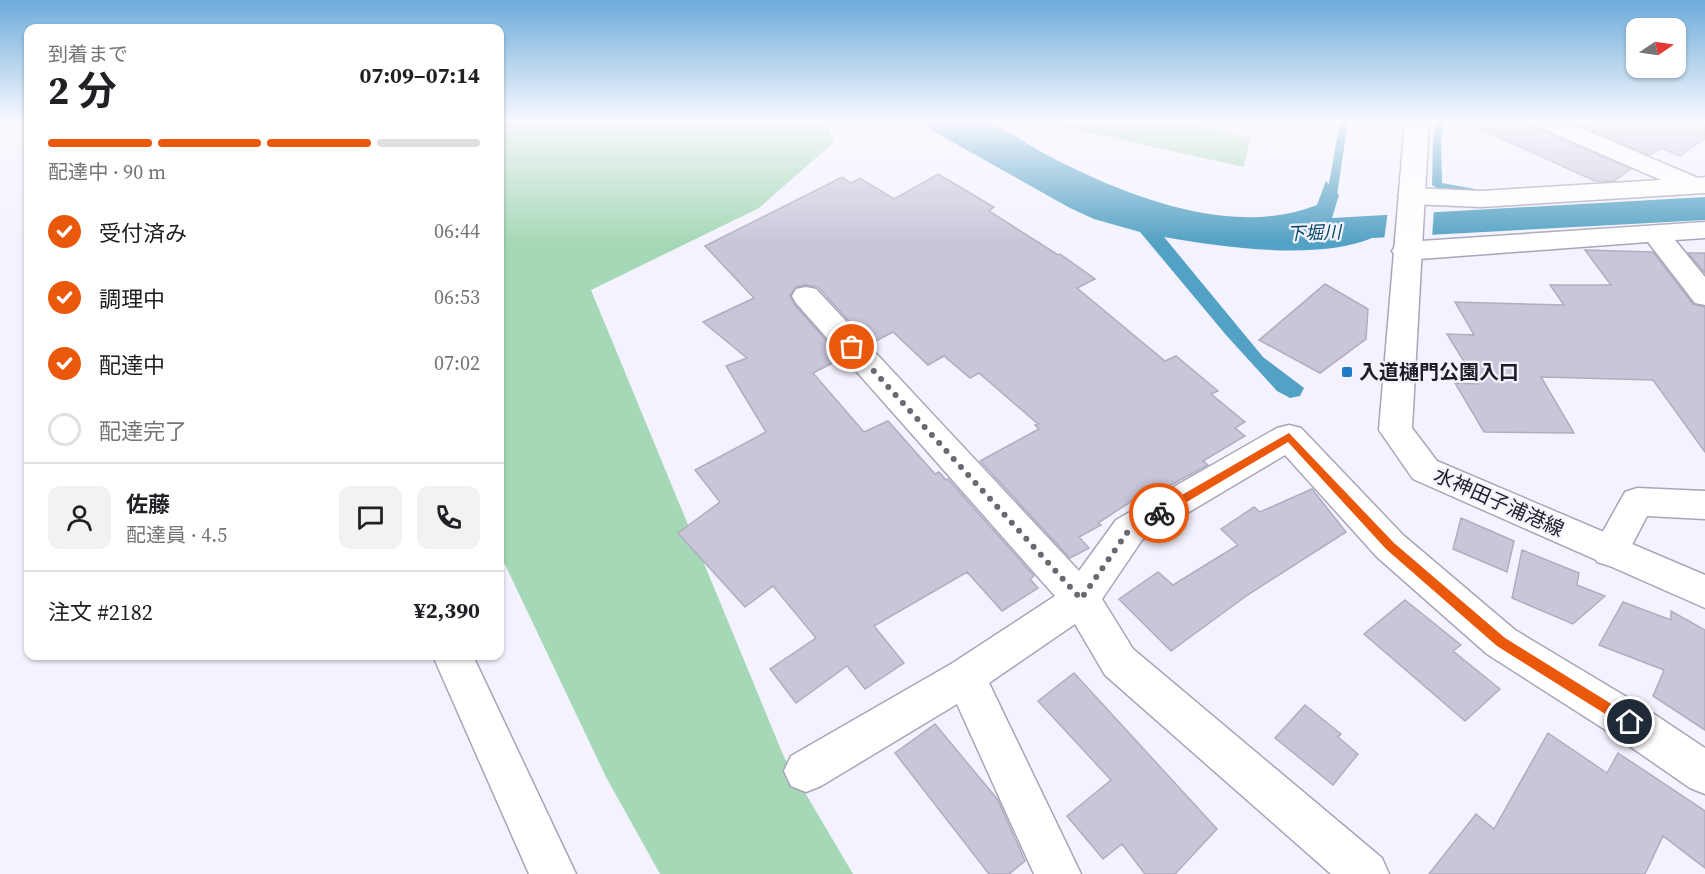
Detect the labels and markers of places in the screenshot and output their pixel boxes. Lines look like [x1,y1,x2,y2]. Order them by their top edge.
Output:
pin [826,321,877,372]
place label: 入道樋門公園入口 [1359,358,1519,386]
marker: 入道樋門公園入口 [1340,365,1354,379]
pin [1604,696,1655,747]

